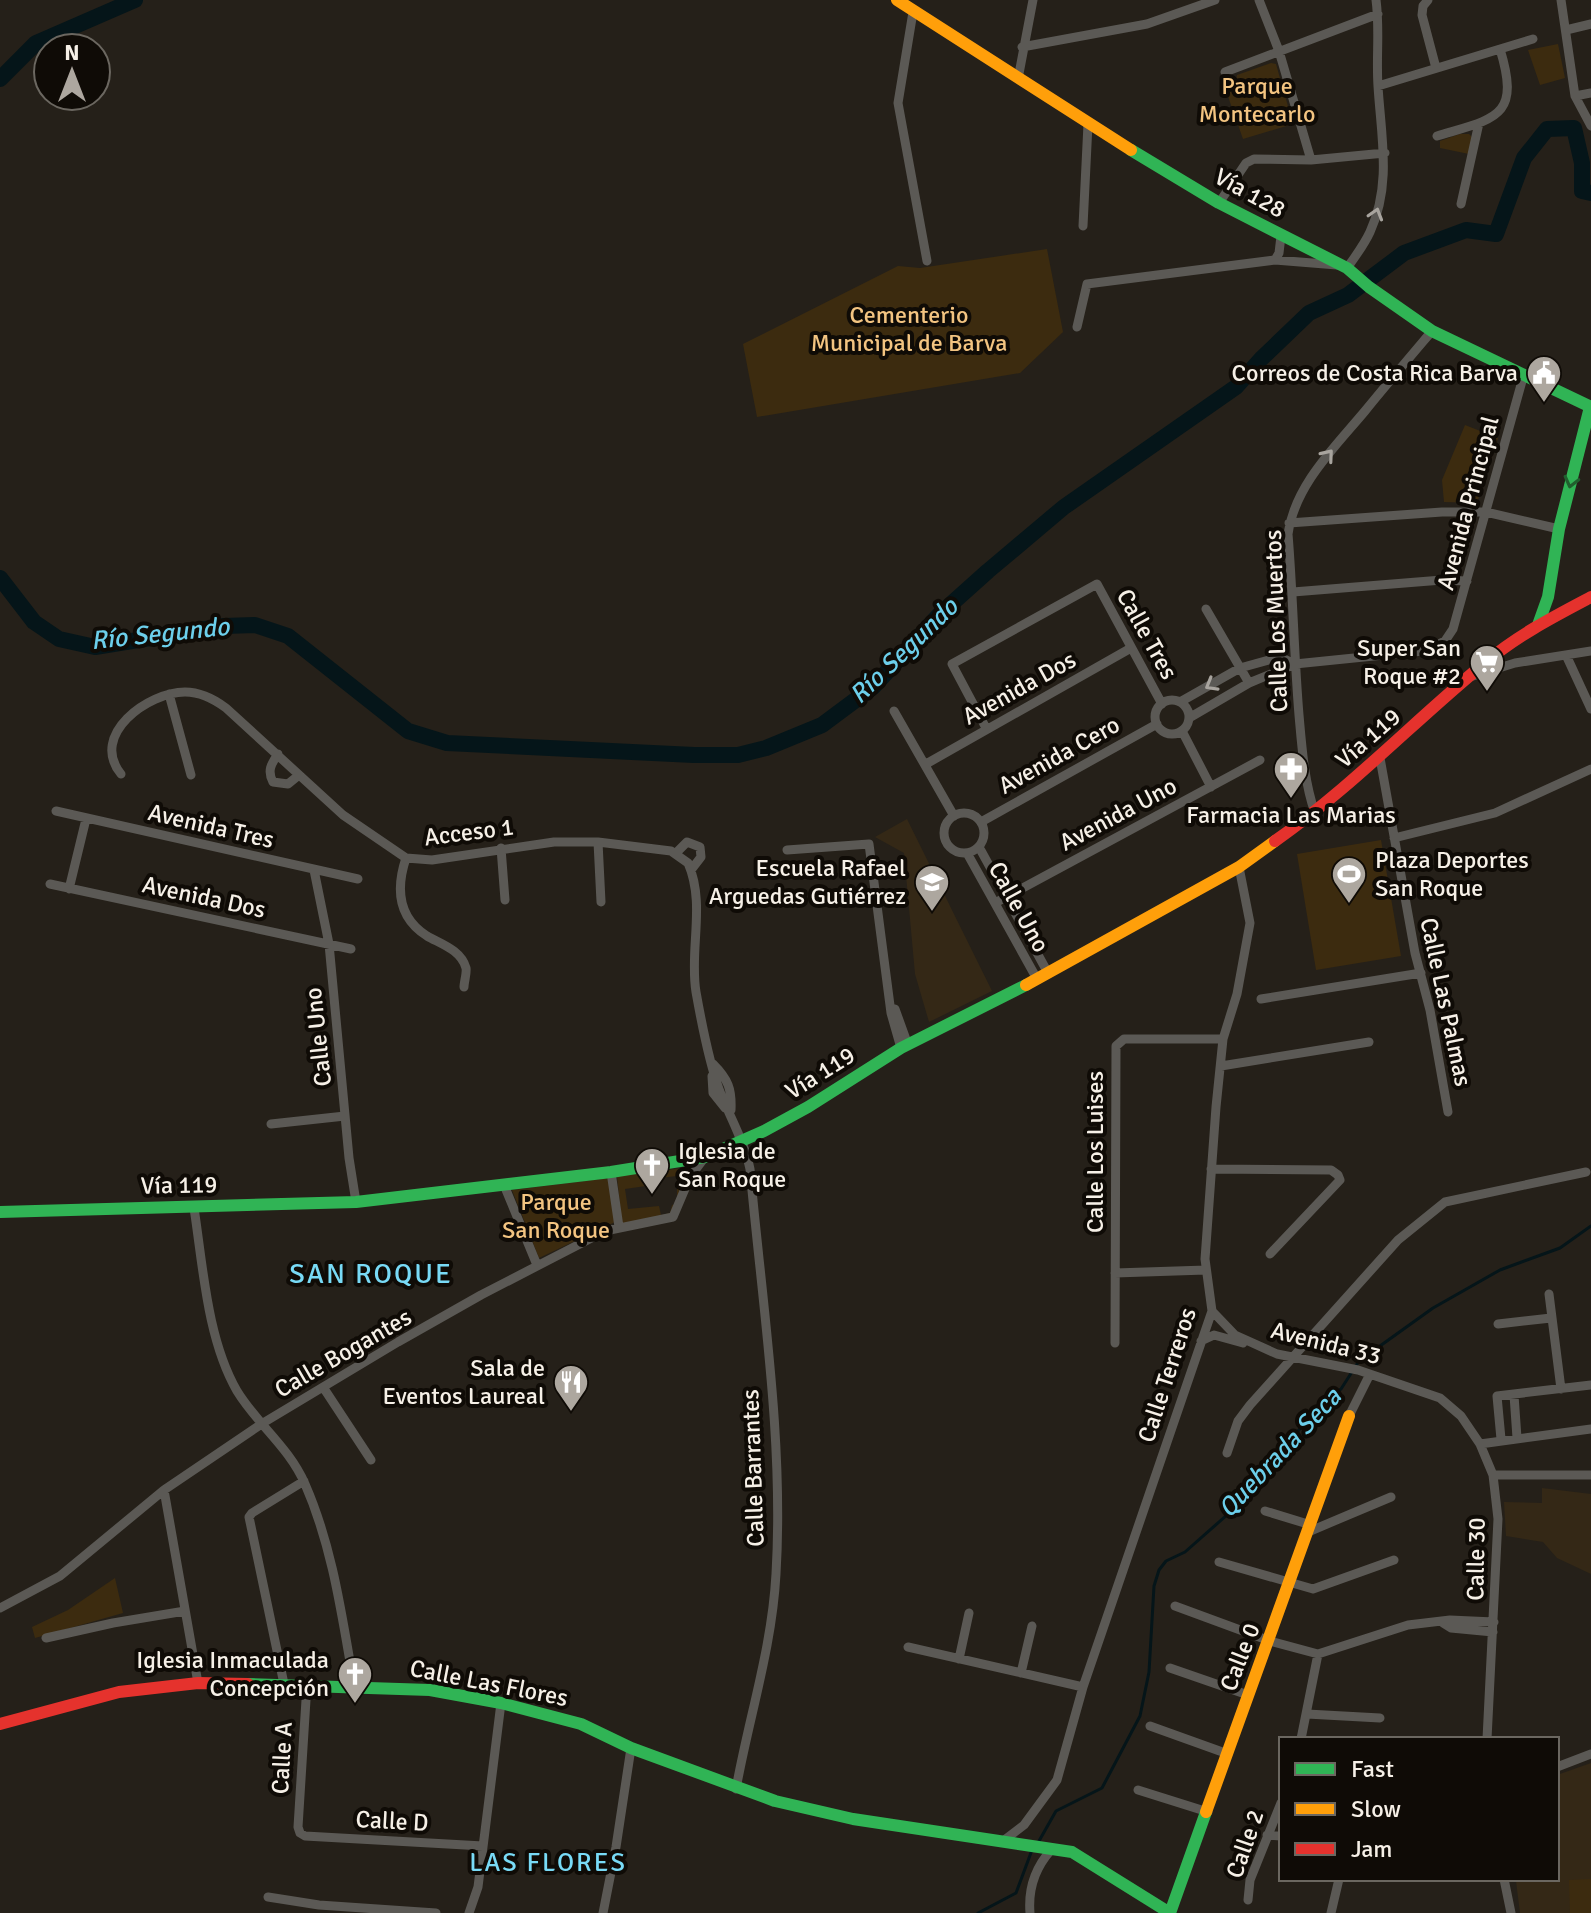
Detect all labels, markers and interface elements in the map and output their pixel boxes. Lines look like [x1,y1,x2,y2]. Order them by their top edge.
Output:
north arrow [32,32,112,112]
text: N [64,39,80,66]
park label: Parque Montecarlo [1199,71,1315,129]
street label: Vía 128 [1209,161,1291,225]
one-way arrow [1367,208,1383,221]
park label: Cementerio Municipal de Barva [811,300,1007,358]
public building icon: Correos de Costa Rica Barva [1525,354,1563,404]
place label: Correos de Costa Rica Barva [1232,358,1518,388]
street label: Avenida Principal [1430,413,1506,593]
one-way arrow [1318,450,1333,465]
one-way arrow [1563,475,1580,489]
street label: Calle Los Muertos [1258,529,1294,713]
street label: Calle Tres [1110,583,1184,685]
water label: Río Segundo [843,590,966,711]
water label: Río Segundo [89,611,232,657]
place label: Super San Roque #2 [1357,633,1461,691]
supermarket icon: Super San Roque #2 [1468,643,1506,693]
street label: Avenida Dos [957,645,1081,731]
one-way arrow [1205,675,1220,691]
street label: Vía 119 [1329,702,1407,774]
street label: Avenida Cero [993,709,1125,801]
pharmacy icon: Farmacia Las Marias [1272,750,1310,800]
street label: Avenida Uno [1054,771,1182,857]
street label: Avenida Tres [145,797,277,855]
place label: Farmacia Las Marias [1186,800,1396,830]
street label: Acceso 1 [422,812,516,852]
place label: Plaza Deportes San Roque [1375,845,1529,903]
place label: Escuela Rafael Arguedas Gutiérrez [709,853,906,911]
sports icon: Plaza Deportes San Roque [1330,855,1368,905]
street label: Calle Uno [982,856,1056,958]
school or university icon: Escuela Rafael Arguedas Gutiérrez [913,863,951,913]
street label: Avenida Dos [140,869,268,925]
street label: Calle Las Palmas [1413,915,1479,1089]
street label: Calle Uno [298,986,338,1088]
street label: Vía 119 [780,1040,860,1106]
street label: Calle Los Luises [1080,1071,1110,1233]
place label: Iglesia de San Roque [678,1136,786,1194]
church icon: Iglesia de San Roque [633,1146,671,1196]
street label: Vía 119 [140,1169,218,1201]
park label: Parque San Roque [502,1187,610,1245]
district label: SAN ROQUE [289,1257,453,1291]
street label: Calle Bogantes [269,1302,417,1404]
street label: Calle Terreros [1131,1304,1203,1446]
street label: Avenida 33 [1268,1315,1384,1371]
place label: Sala de Eventos Laureal [382,1353,545,1411]
restaurant icon: Sala de Eventos Laureal [552,1363,590,1413]
water label: Quebrada Seca [1212,1381,1349,1525]
street label: Calle Barrantes [735,1389,771,1547]
street label: Calle 30 [1460,1517,1492,1601]
street label: Calle 0 [1213,1619,1267,1695]
place label: Iglesia Inmaculada Concepción [136,1645,329,1703]
street label: Calle Las Flores [407,1653,571,1713]
church icon: Iglesia Inmaculada Concepción [336,1655,374,1705]
street label: Calle A [265,1721,299,1795]
legend [1279,1737,1559,1881]
text: Fast [1351,1754,1394,1784]
text: Slow [1351,1794,1401,1824]
street label: Calle D [355,1804,429,1838]
street label: Calle 2 [1219,1806,1271,1882]
text: Jam [1351,1834,1392,1864]
district label: LAS FLORES [469,1847,627,1879]

